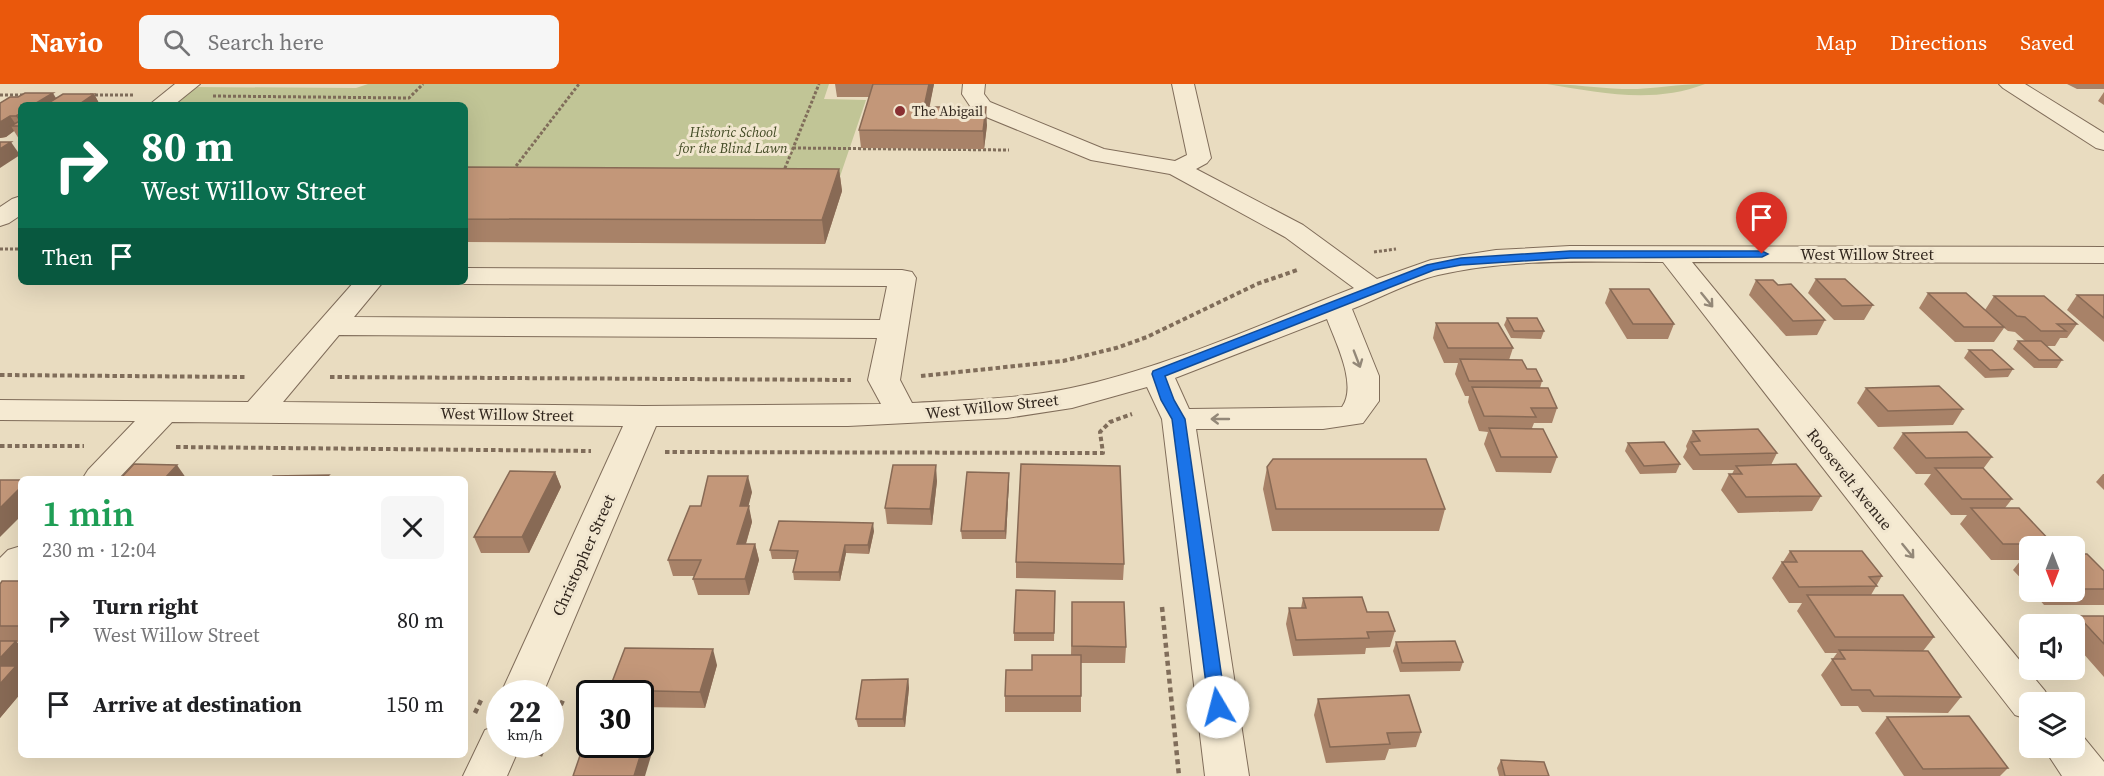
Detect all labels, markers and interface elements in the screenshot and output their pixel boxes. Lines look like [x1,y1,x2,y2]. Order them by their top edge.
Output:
search box [139,15,559,69]
text: Navio [30,23,103,61]
icon: search [160,26,193,59]
text: Search here [208,27,324,57]
text: Map [1816,28,1857,57]
text: Directions [1890,28,1987,57]
text: Saved [2020,28,2074,57]
place label: The Abigail [912,101,983,121]
marker: The Abigail [893,104,907,118]
text: 80 m [141,117,234,175]
park label: Historic School for the Blind Lawn [675,122,788,158]
icon: right [42,126,120,204]
text: West Willow Street [141,172,366,209]
pin [1736,192,1787,254]
icon: arrive [1745,201,1778,234]
icon: arrive [105,240,138,273]
text: Then [42,242,93,272]
street label: West Willow Street [1800,243,1934,265]
one-way arrow [1701,292,1714,308]
one-way arrow [1352,349,1363,367]
street label: West Willow Street [925,388,1060,424]
street label: West Willow Street [440,402,575,426]
one-way arrow [1210,413,1230,425]
street label: Roosevelt Avenue [1802,424,1898,534]
text: 1 min [42,489,134,538]
street label: Christopher Street [546,490,620,619]
button: close [381,496,444,559]
text: 230 m · 12:04 [42,536,156,564]
north arrow [2019,536,2085,602]
map controls [2019,536,2085,758]
one-way arrow [1901,542,1914,558]
text: Turn right [93,591,198,621]
icon: right [42,604,75,637]
text: 80 m [397,605,444,635]
button: sound [2019,614,2085,680]
text: West Willow Street [93,621,260,649]
position arrow [1186,675,1250,739]
speed limit sign: 30 [576,680,654,758]
icon: arrive [42,688,75,721]
text: Arrive at destination [93,689,302,719]
text: 150 m [386,689,444,719]
text: 22 [509,691,541,732]
button: layers [2019,692,2085,758]
text: km/h [507,724,543,745]

